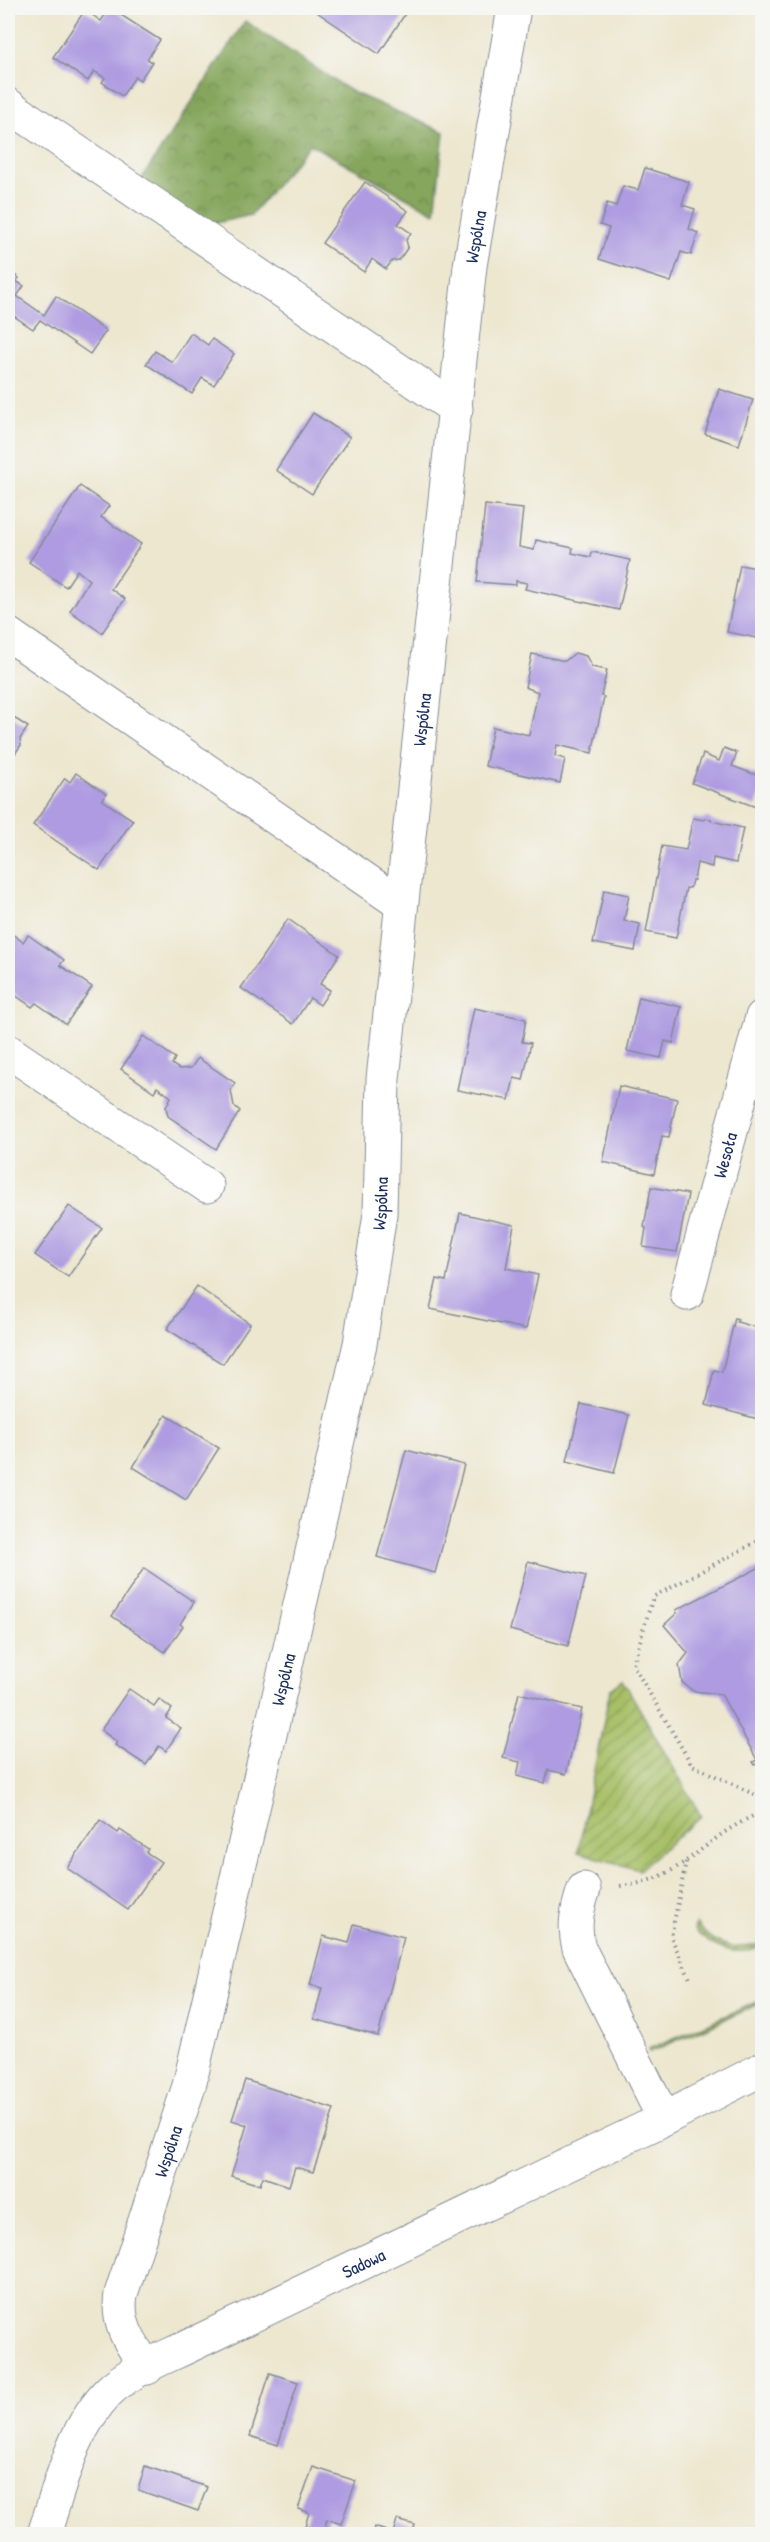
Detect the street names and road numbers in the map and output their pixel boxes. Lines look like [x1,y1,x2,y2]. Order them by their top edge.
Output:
street label: Wspólna [458,208,492,265]
street label: Wspólna [406,692,437,747]
street label: Wesoła [707,1129,743,1181]
street label: Wspólna [365,1177,393,1232]
street label: Wspólna [265,1651,301,1708]
street label: Wspólna [148,2122,188,2180]
street label: Sadowa [338,2242,389,2284]

